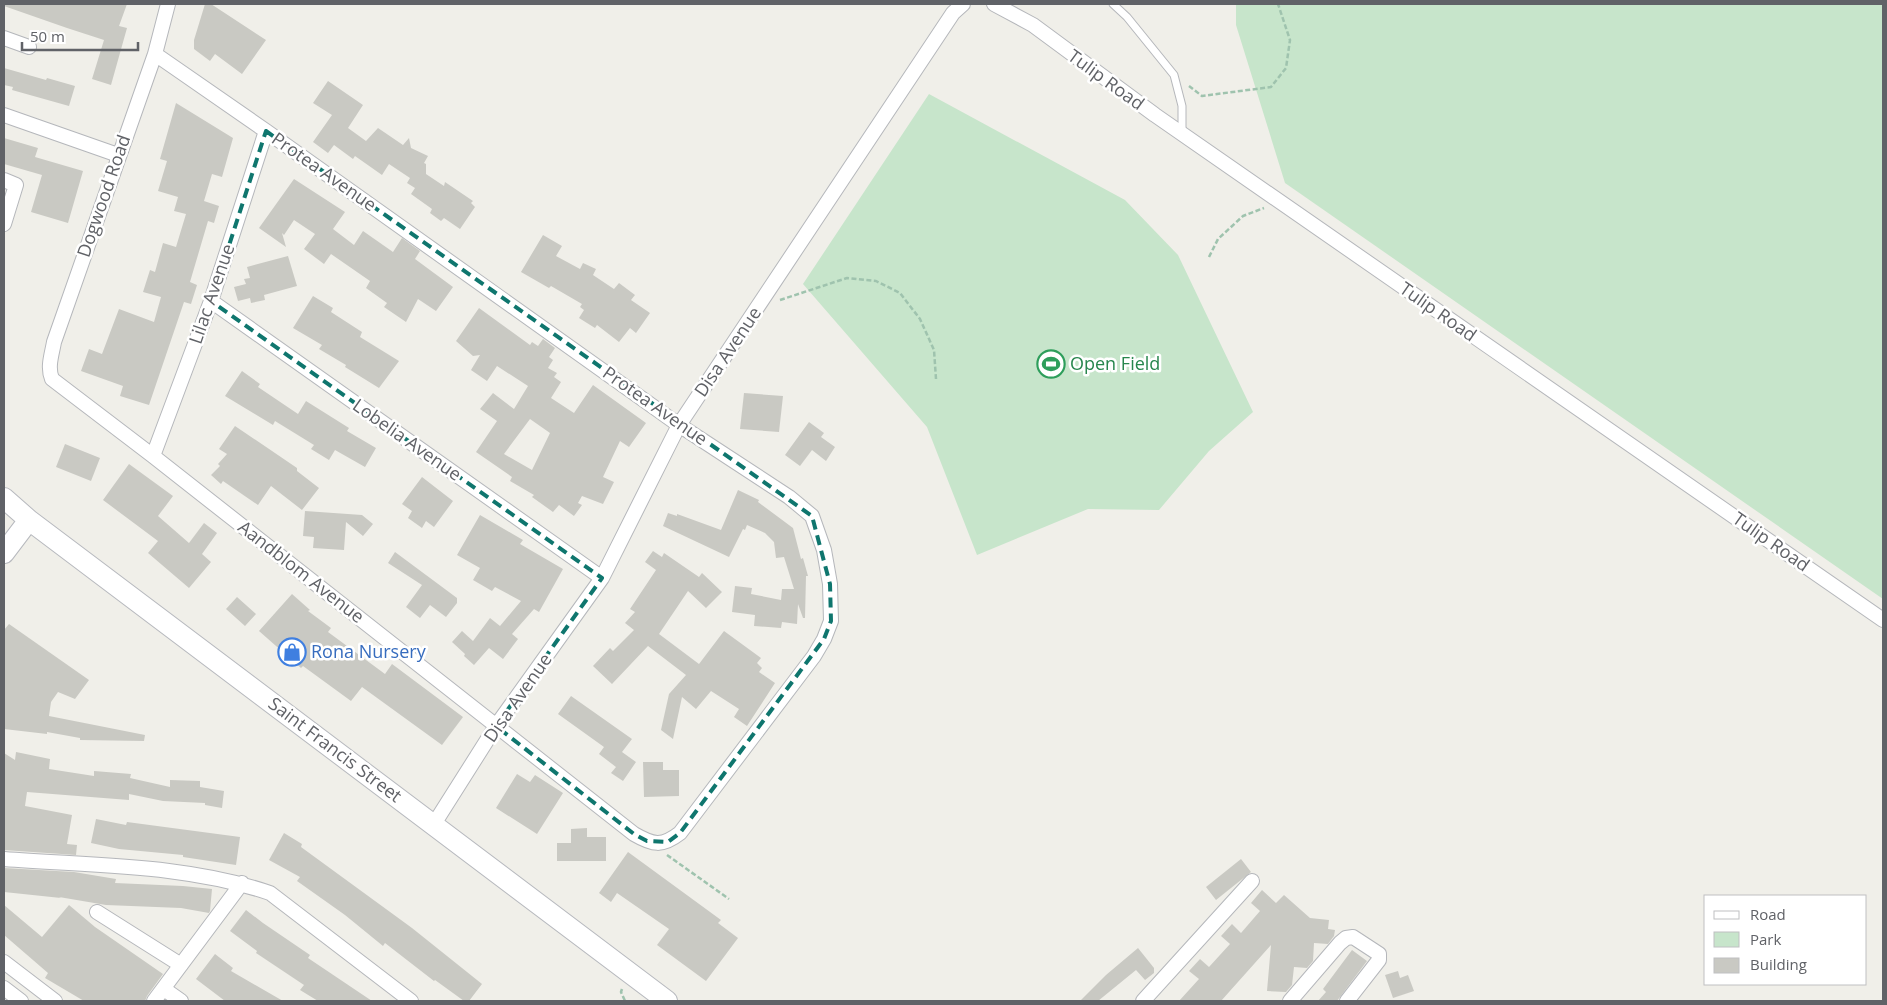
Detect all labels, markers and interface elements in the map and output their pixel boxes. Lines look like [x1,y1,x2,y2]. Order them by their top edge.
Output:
scale bar [22,20,139,52]
text: 50 m [30,26,65,46]
street label: Tulip Road [1064,43,1150,115]
street label: Protea Avenue [267,126,382,216]
street label: Dogwood Road [71,131,135,260]
street label: Lilac Avenue [183,240,239,347]
street label: Tulip Road [1395,276,1482,346]
street label: Disa Avenue [688,302,766,401]
sports icon: Open Field [1036,349,1066,379]
place label: Open Field [1070,351,1160,375]
street label: Protea Avenue [598,360,713,450]
street label: Lobelia Avenue [348,393,467,486]
street label: Tulip Road [1728,506,1815,576]
street label: Aandblom Avenue [234,514,370,628]
shop icon: Rona Nursery [277,637,307,667]
place label: Rona Nursery [311,639,427,663]
street label: Disa Avenue [478,648,557,747]
street label: Saint Francis Street [264,691,407,807]
legend [1704,895,1867,985]
text: Road [1750,904,1786,924]
text: Park [1750,929,1781,949]
text: Building [1750,954,1807,974]

